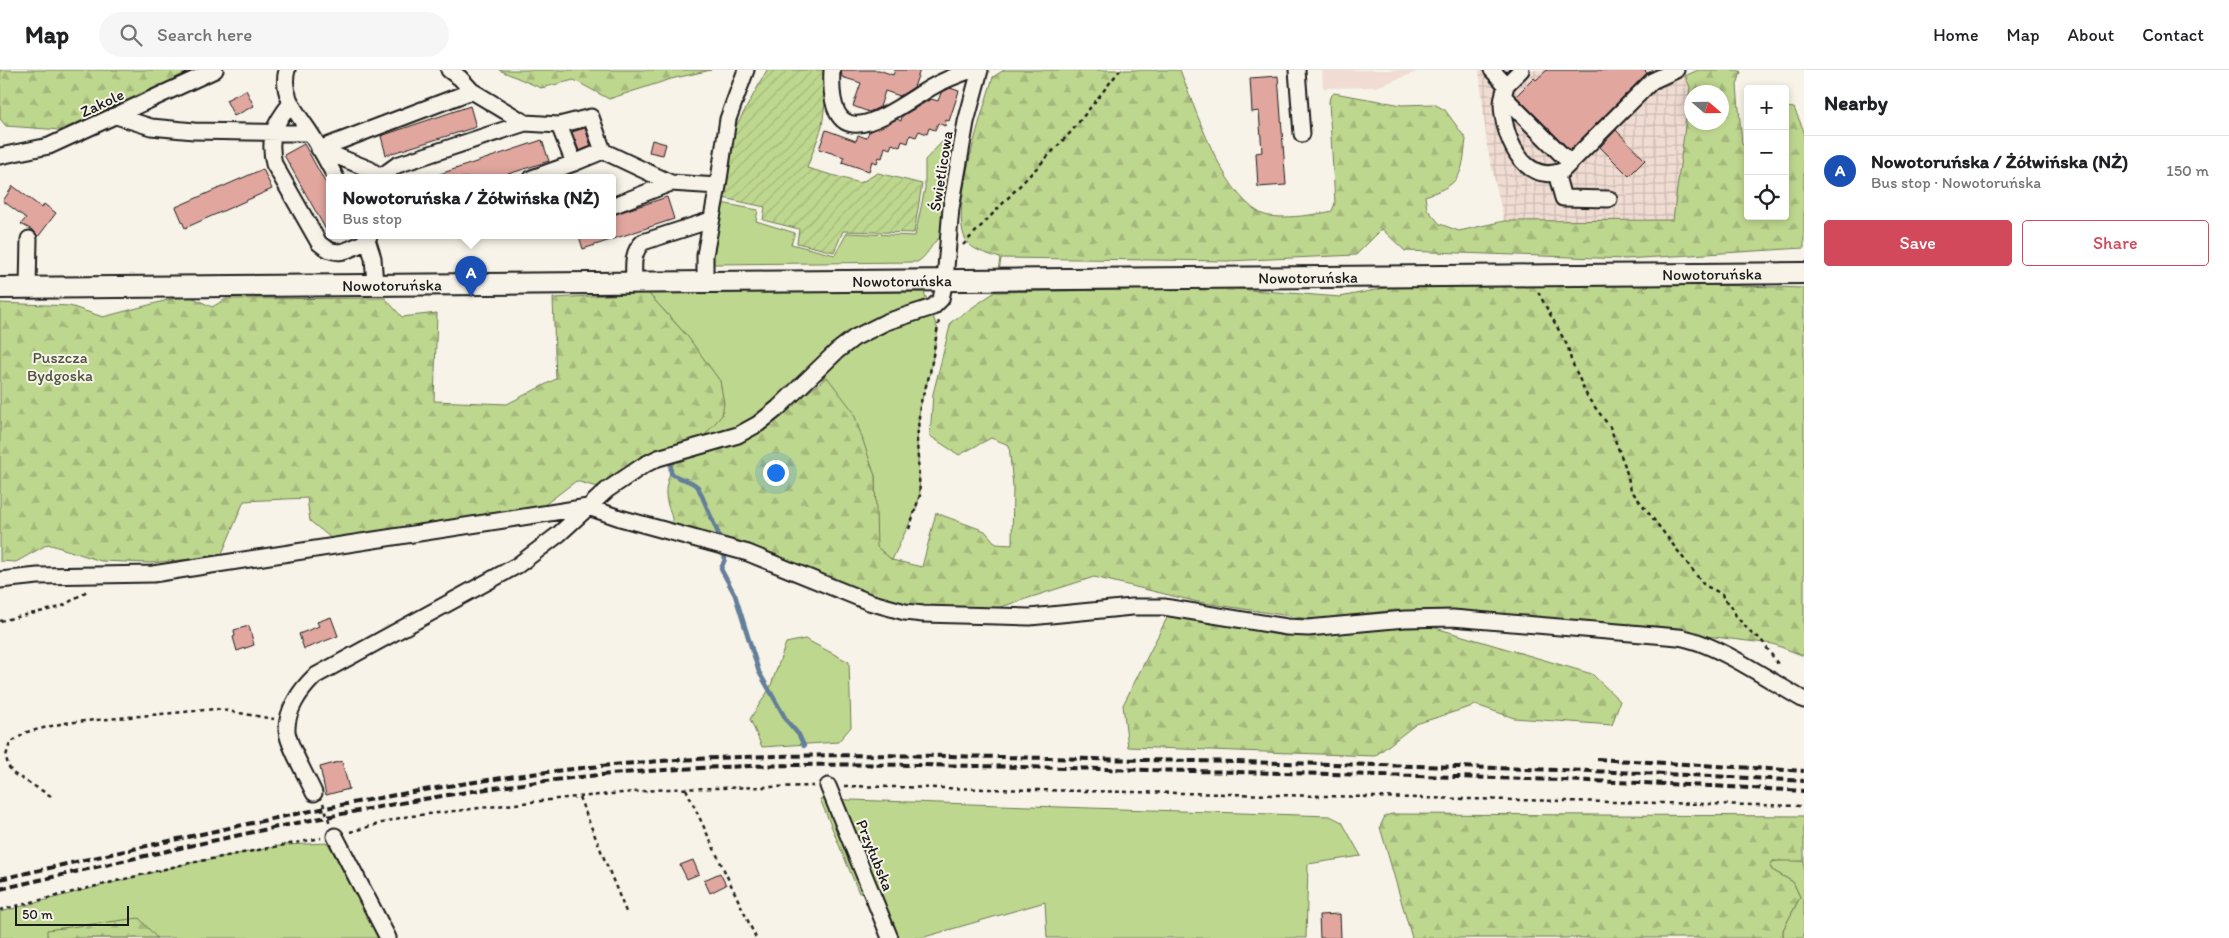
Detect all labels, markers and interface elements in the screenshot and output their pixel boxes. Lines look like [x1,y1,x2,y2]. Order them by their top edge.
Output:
search box [99,12,449,57]
text: Map [25,20,69,49]
icon: search [117,21,145,49]
text: Search here [157,23,252,46]
text: Home [1933,24,1979,46]
text: Map [2007,24,2040,46]
text: About [2068,24,2114,46]
text: Contact [2142,24,2204,46]
street label: Zakole [77,85,127,121]
north arrow [1684,85,1729,130]
map controls [1744,85,1789,220]
button: + [1744,85,1789,130]
text: Nearby [1824,90,1888,115]
street label: Świetlicowa [925,130,957,212]
button: − [1744,130,1789,175]
text: Nowotoruńska / Żółwińska (NŻ) [1871,150,2128,173]
text: A [1835,161,1845,180]
text: 150 m [2166,161,2209,180]
text: Bus stop · Nowotoruńska [1871,173,2041,192]
popup [326,174,616,239]
button: locate [1744,175,1789,220]
text: Nowotoruńska / Żółwińska (NŻ) [342,186,600,209]
text: Bus stop [342,209,402,228]
button: Save [1824,220,2012,266]
button: Share [2022,220,2209,266]
pin: A [455,256,487,297]
street label: Nowotoruńska [1662,264,1762,284]
street label: Nowotoruńska [1258,267,1358,287]
street label: Nowotoruńska [852,271,952,290]
street label: Nowotoruńska [342,275,442,295]
park label: Puszcza Bydgoska [27,348,93,385]
your location [763,460,789,486]
street label: Przyłubska [852,817,898,894]
scale bar [15,903,129,926]
text: 50 m [22,906,53,923]

